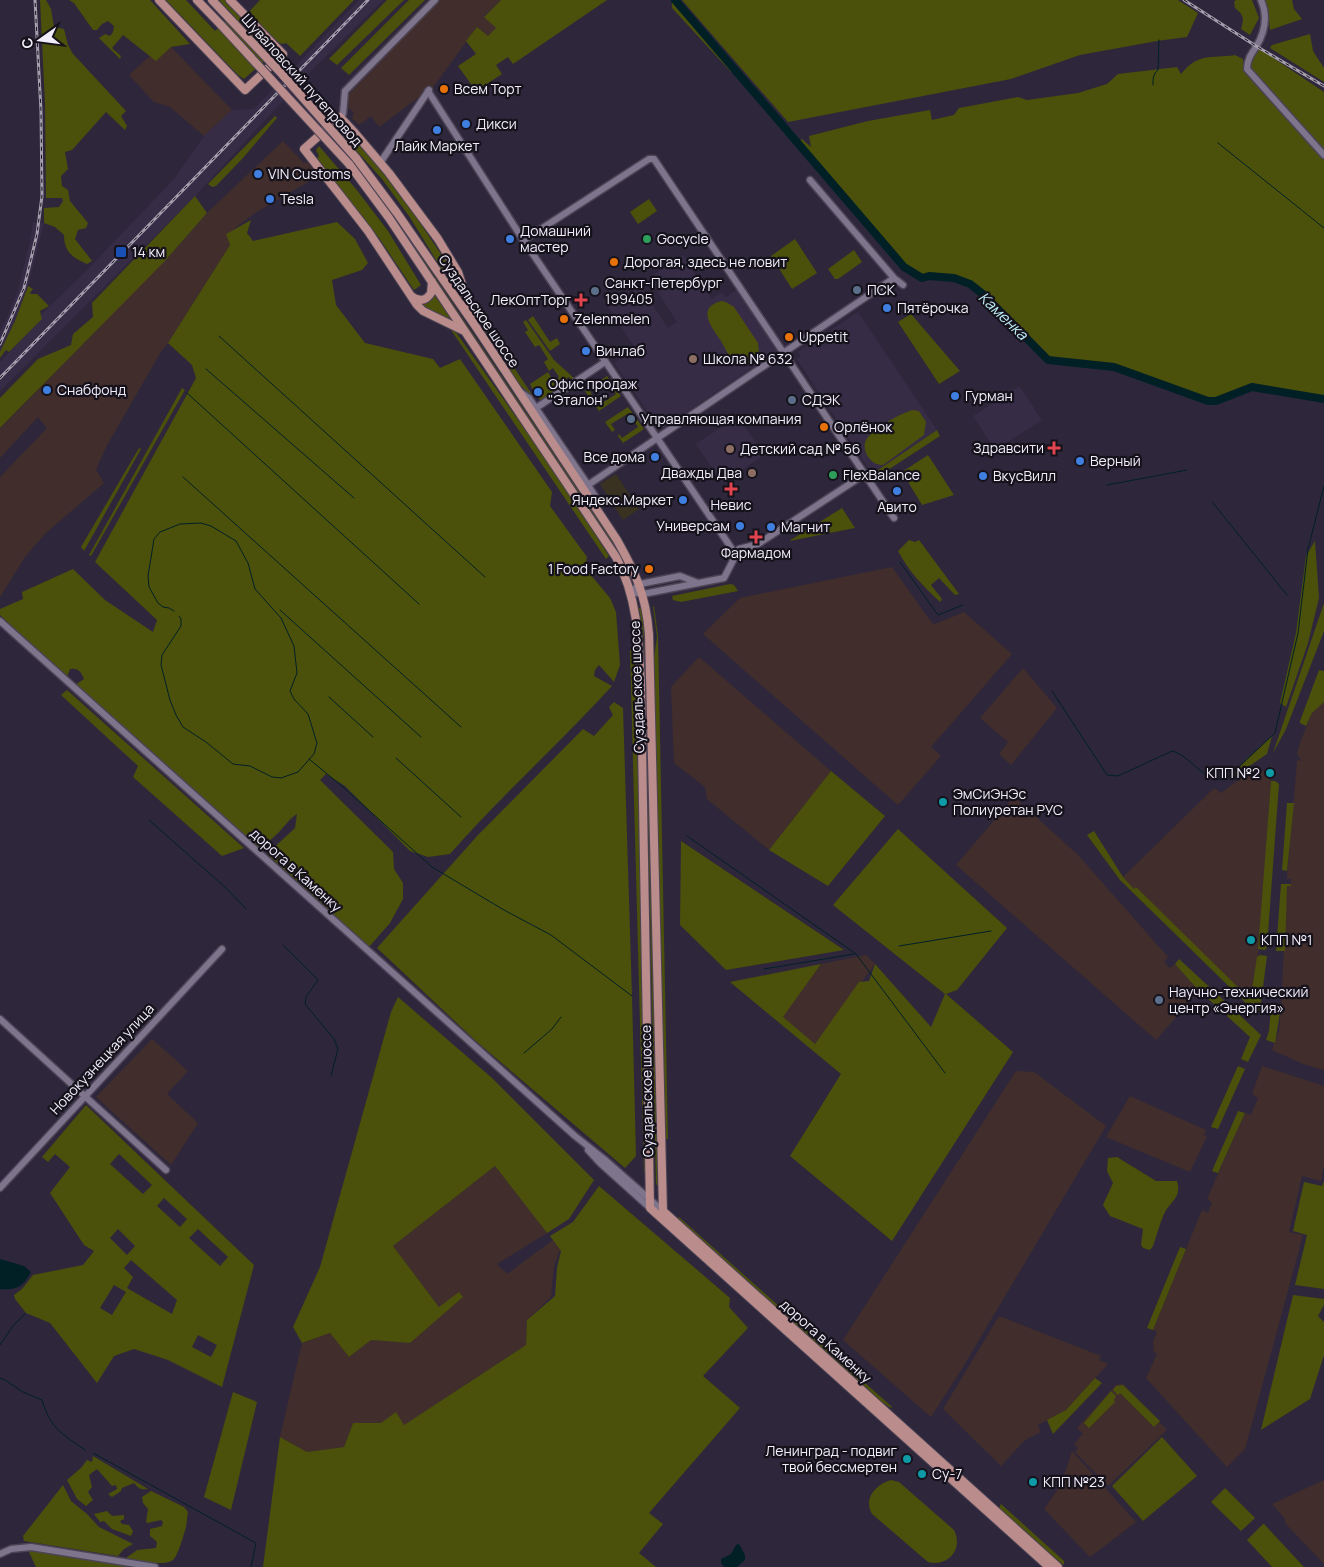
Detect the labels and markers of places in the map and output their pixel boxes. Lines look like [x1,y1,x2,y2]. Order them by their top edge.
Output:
place label: Всем Торт [454,79,522,98]
marker: Всем Торт [438,83,450,95]
place label: Дикси [476,114,517,133]
marker: Дикси [460,118,472,130]
marker: Лайк Маркет [431,124,443,136]
place label: Лайк Маркет [395,136,479,155]
place label: VIN Customs [268,164,351,183]
marker: VIN Customs [252,168,264,180]
place label: Tesla [280,189,314,208]
marker: Tesla [264,193,276,205]
place label: Домашний мастер [520,221,591,256]
place label: Gocycle [657,229,709,248]
marker: Домашний мастер [504,233,516,245]
marker: Gocycle [641,233,653,245]
place label: 14 км [132,242,165,261]
marker: 14 км [114,245,128,259]
place label: Дорогая, здесь не ловит [624,252,787,271]
marker: Дорогая, здесь не ловит [608,256,620,268]
place label: Санкт-Петербург 199405 [605,273,723,308]
place label: ПСК [867,280,896,299]
marker: ПСК [851,284,863,296]
marker: Санкт-Петербург 199405 [589,285,601,297]
place label: ЛекОптТорг [491,290,571,309]
marker: ЛекОптТорг [575,294,587,306]
place label: Пятёрочка [897,298,969,317]
marker: Пятёрочка [881,302,893,314]
place label: Zelenmelen [574,309,650,328]
marker: Zelenmelen [558,313,570,325]
place label: Uppetit [799,327,848,346]
marker: Uppetit [783,331,795,343]
place label: Винлаб [596,341,645,360]
marker: Винлаб [580,345,592,357]
place label: Школа № 632 [703,349,792,368]
marker: Школа № 632 [687,353,699,365]
place label: Офис продаж "Эталон" [548,374,637,409]
place label: Снабфонд [57,380,126,399]
marker: Снабфонд [41,384,53,396]
marker: Офис продаж "Эталон" [532,386,544,398]
place label: Гурман [965,386,1013,405]
place label: СДЭК [802,390,841,409]
marker: Гурман [949,390,961,402]
marker: СДЭК [786,394,798,406]
place label: Управляющая компания [641,409,801,428]
marker: Управляющая компания [625,413,637,425]
place label: Орлёнок [834,417,893,436]
marker: Орлёнок [818,421,830,433]
place label: Здравсити [973,438,1044,457]
place label: Детский сад № 56 [740,439,861,458]
marker: Здравсити [1048,442,1060,454]
marker: Детский сад № 56 [724,443,736,455]
place label: Все дома [584,447,645,466]
marker: Все дома [649,451,661,463]
place label: Верный [1090,451,1141,470]
marker: Верный [1074,455,1086,467]
place label: Дважды Два [661,463,742,482]
place label: FlexBalance [843,465,920,484]
place label: ВкусВилл [993,466,1056,485]
marker: Дважды Два [746,467,758,479]
marker: FlexBalance [827,469,839,481]
marker: ВкусВилл [977,470,989,482]
marker: Невис [725,483,737,495]
marker: Авито [891,485,903,497]
place label: Яндекс.Маркет [572,490,673,509]
marker: Яндекс.Маркет [677,494,689,506]
place label: Невис [711,495,752,514]
place label: Авито [877,497,917,516]
place label: Универсам [656,516,730,535]
place label: Магнит [781,517,830,536]
marker: Универсам [734,520,746,532]
marker: Магнит [765,521,777,533]
marker: Фармадом [750,531,762,543]
place label: Фармадом [721,543,791,562]
place label: 1 Food Factory [548,559,640,578]
marker: 1 Food Factory [643,563,655,575]
place label: КПП №2 [1206,763,1260,782]
marker: КПП №2 [1264,767,1276,779]
place label: ЭмСиЭнЭс Полиуретан РУС [953,784,1063,819]
marker: ЭмСиЭнЭс Полиуретан РУС [937,796,949,808]
place label: КПП №1 [1261,930,1312,949]
marker: КПП №1 [1245,934,1257,946]
place label: Научно-технический центр «Энергия» [1169,982,1308,1017]
marker: Научно-технический центр «Энергия» [1153,994,1165,1006]
place label: Ленинград - подвиг твой бессмертен [765,1441,897,1476]
marker: Ленинград - подвиг твой бессмертен [901,1453,913,1465]
place label: Су-7 [932,1464,962,1483]
marker: Су-7 [916,1468,928,1480]
place label: КПП №23 [1043,1472,1105,1491]
marker: КПП №23 [1027,1476,1039,1488]

